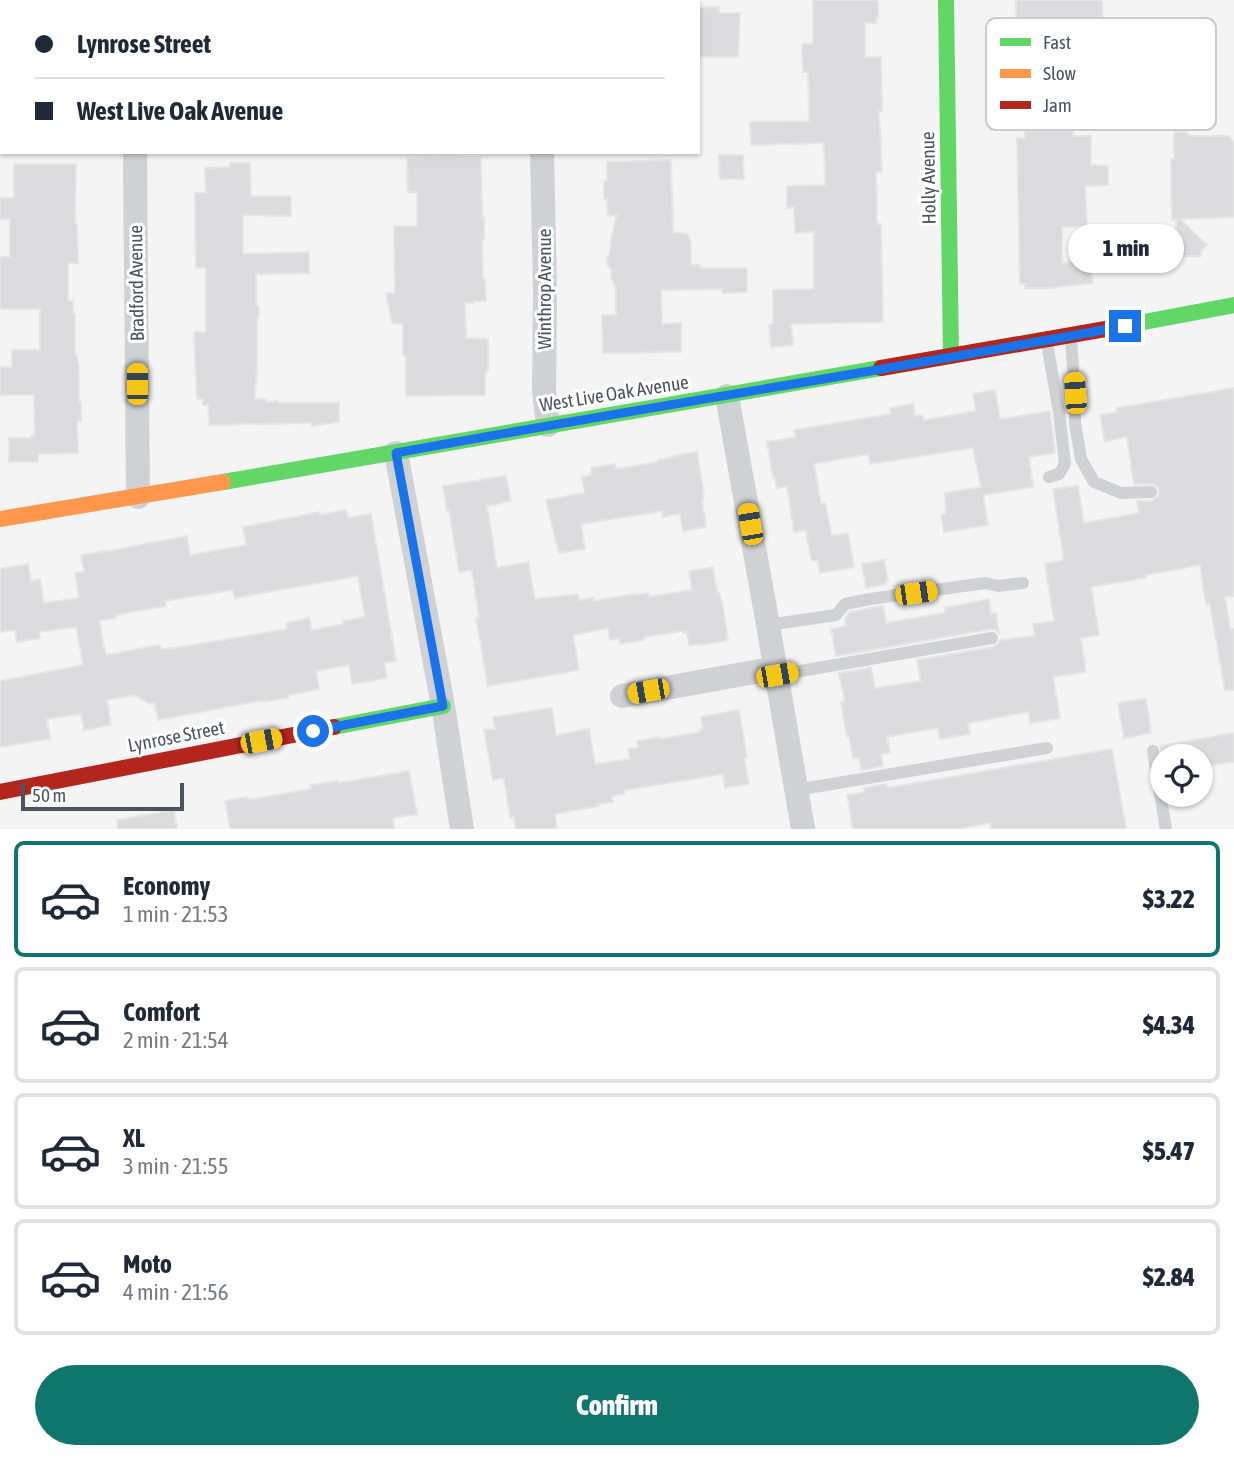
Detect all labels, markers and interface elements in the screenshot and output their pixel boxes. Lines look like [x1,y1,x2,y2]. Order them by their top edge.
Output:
legend [986,18,1216,130]
text: Lynrose Street [77,29,211,59]
text: Fast [1043,31,1071,53]
text: Slow [1043,62,1077,84]
text: Jam [1043,94,1072,116]
text: West Live Oak Avenue [77,96,283,126]
street label: Holly Avenue [916,131,940,225]
callout: 1 min [1067,224,1183,274]
street label: Bradford Avenue [124,225,148,341]
street label: Winthrop Avenue [533,229,555,349]
text: 1 min [1103,235,1149,261]
route end [1109,310,1141,342]
car [127,363,148,405]
street label: West Live Oak Avenue [538,370,690,416]
car [1064,371,1087,415]
car [737,501,764,547]
car [894,580,939,606]
car [755,661,800,689]
car [626,677,671,705]
route start [297,715,329,747]
street label: Lynrose Street [126,716,226,756]
car [239,727,284,755]
map controls [1150,744,1213,807]
button: locate [1150,744,1213,807]
scale bar [21,780,184,812]
text: 50 m [32,784,66,806]
icon: car [39,868,102,931]
text: Economy [123,871,210,901]
text: $3.22 [1143,884,1195,914]
text: 1 min · 21:53 [123,901,229,927]
icon: car [39,994,102,1057]
text: Comfort [123,997,200,1027]
text: $4.34 [1143,1010,1195,1040]
text: 2 min · 21:54 [123,1027,229,1053]
icon: car [39,1120,102,1183]
text: XL [123,1123,145,1153]
text: $5.47 [1143,1136,1195,1166]
text: 3 min · 21:55 [123,1153,229,1179]
icon: car [39,1246,102,1309]
text: Moto [123,1249,172,1279]
text: $2.84 [1143,1262,1195,1292]
text: 4 min · 21:56 [123,1279,229,1305]
button: Confirm [35,1365,1199,1445]

